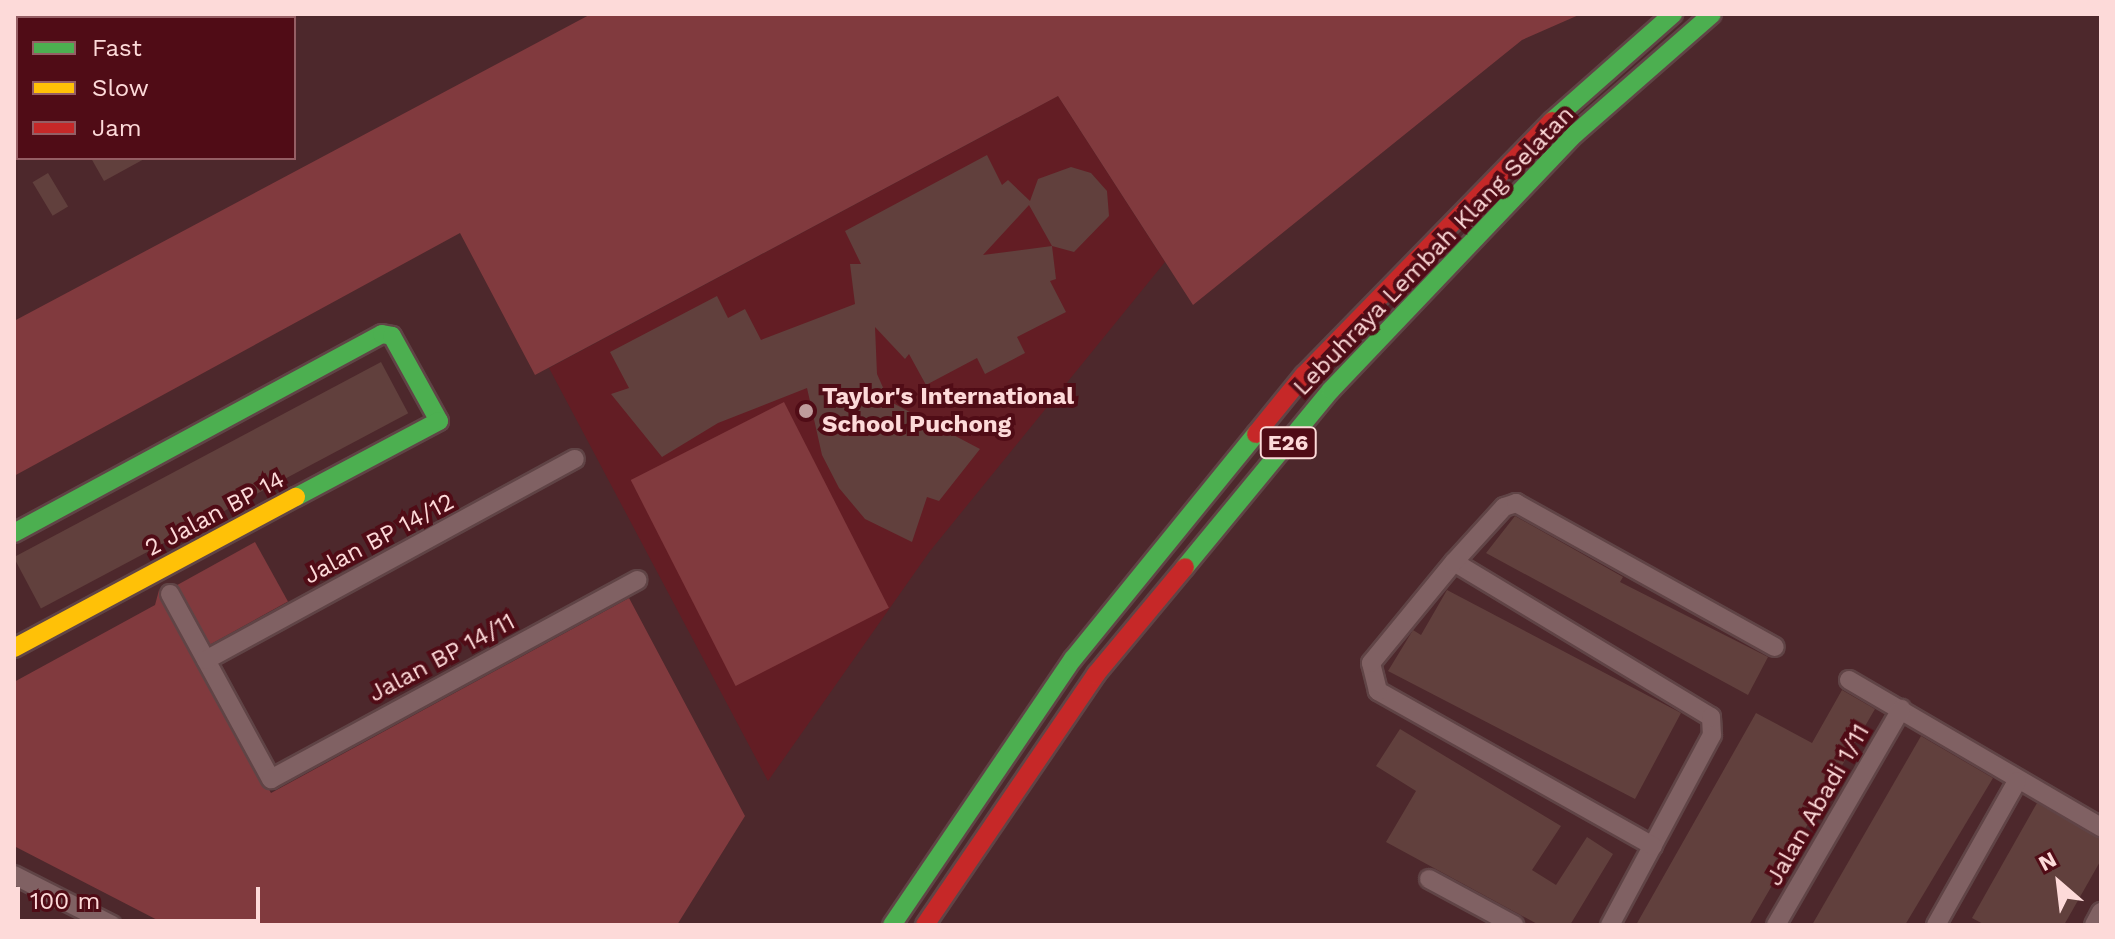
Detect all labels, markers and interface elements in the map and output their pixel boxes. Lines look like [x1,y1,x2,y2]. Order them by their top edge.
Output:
legend [16,16,296,160]
text: Fast [92,34,142,62]
text: Slow [92,74,149,102]
street label: Lebuhraya Lembah Klang Selatan [1288,100,1580,402]
text: Jam [92,114,142,142]
place label: Taylor's International School Puchong [822,383,1074,439]
marker: Taylor's International School Puchong [797,402,815,420]
road number: E26 [1258,425,1318,461]
street label: 2 Jalan BP 14 [140,465,290,563]
street label: Jalan BP 14/12 [298,487,460,591]
street label: Jalan BP 14/11 [364,607,520,709]
street label: Jalan Abadi 1/11 [1760,718,1876,892]
north arrow [2019,843,2099,923]
text: N [2034,847,2061,876]
scale bar [20,871,264,921]
text: 100 m [30,887,100,915]

